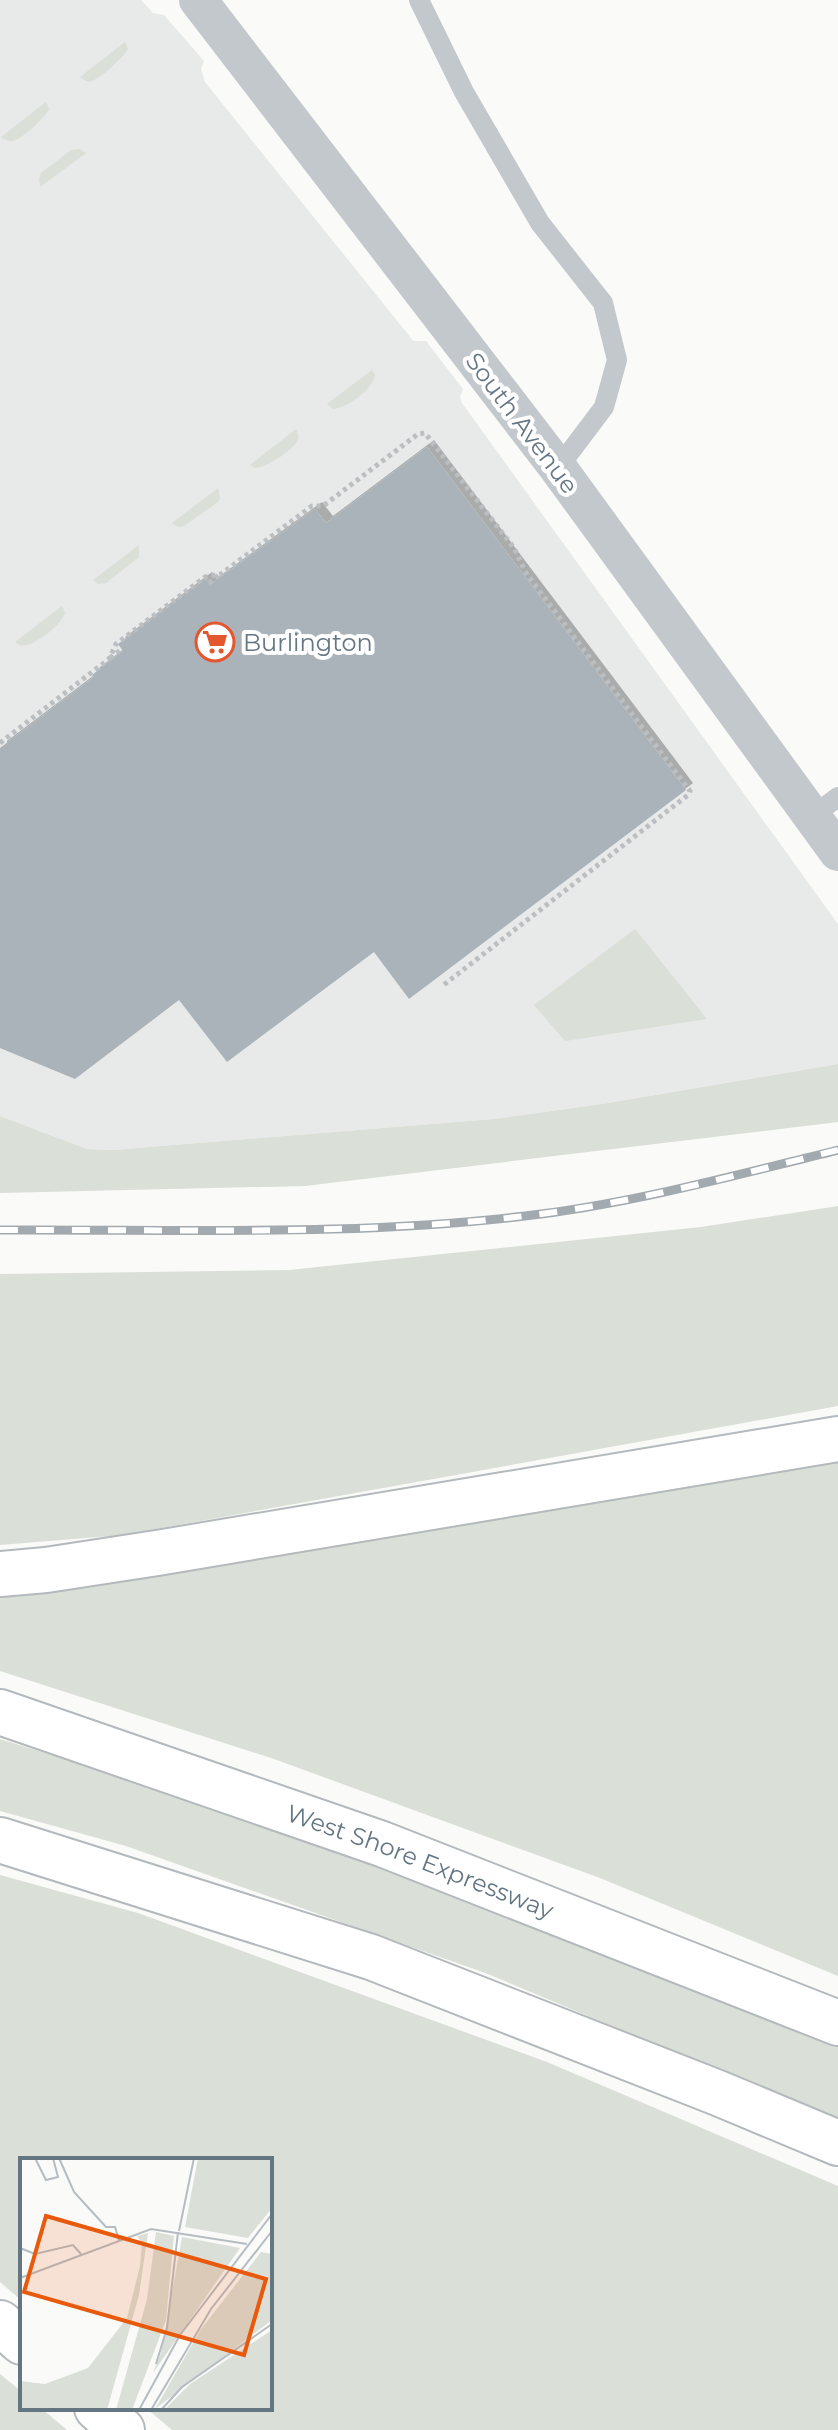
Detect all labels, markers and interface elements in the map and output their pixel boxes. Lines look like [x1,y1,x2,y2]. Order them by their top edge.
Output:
street label: South Avenue [460,347,584,499]
supermarket icon: Burlington [194,621,236,663]
place label: Burlington [243,628,373,657]
street label: West Shore Expressway [283,1798,558,1924]
inset map [20,2158,272,2410]

